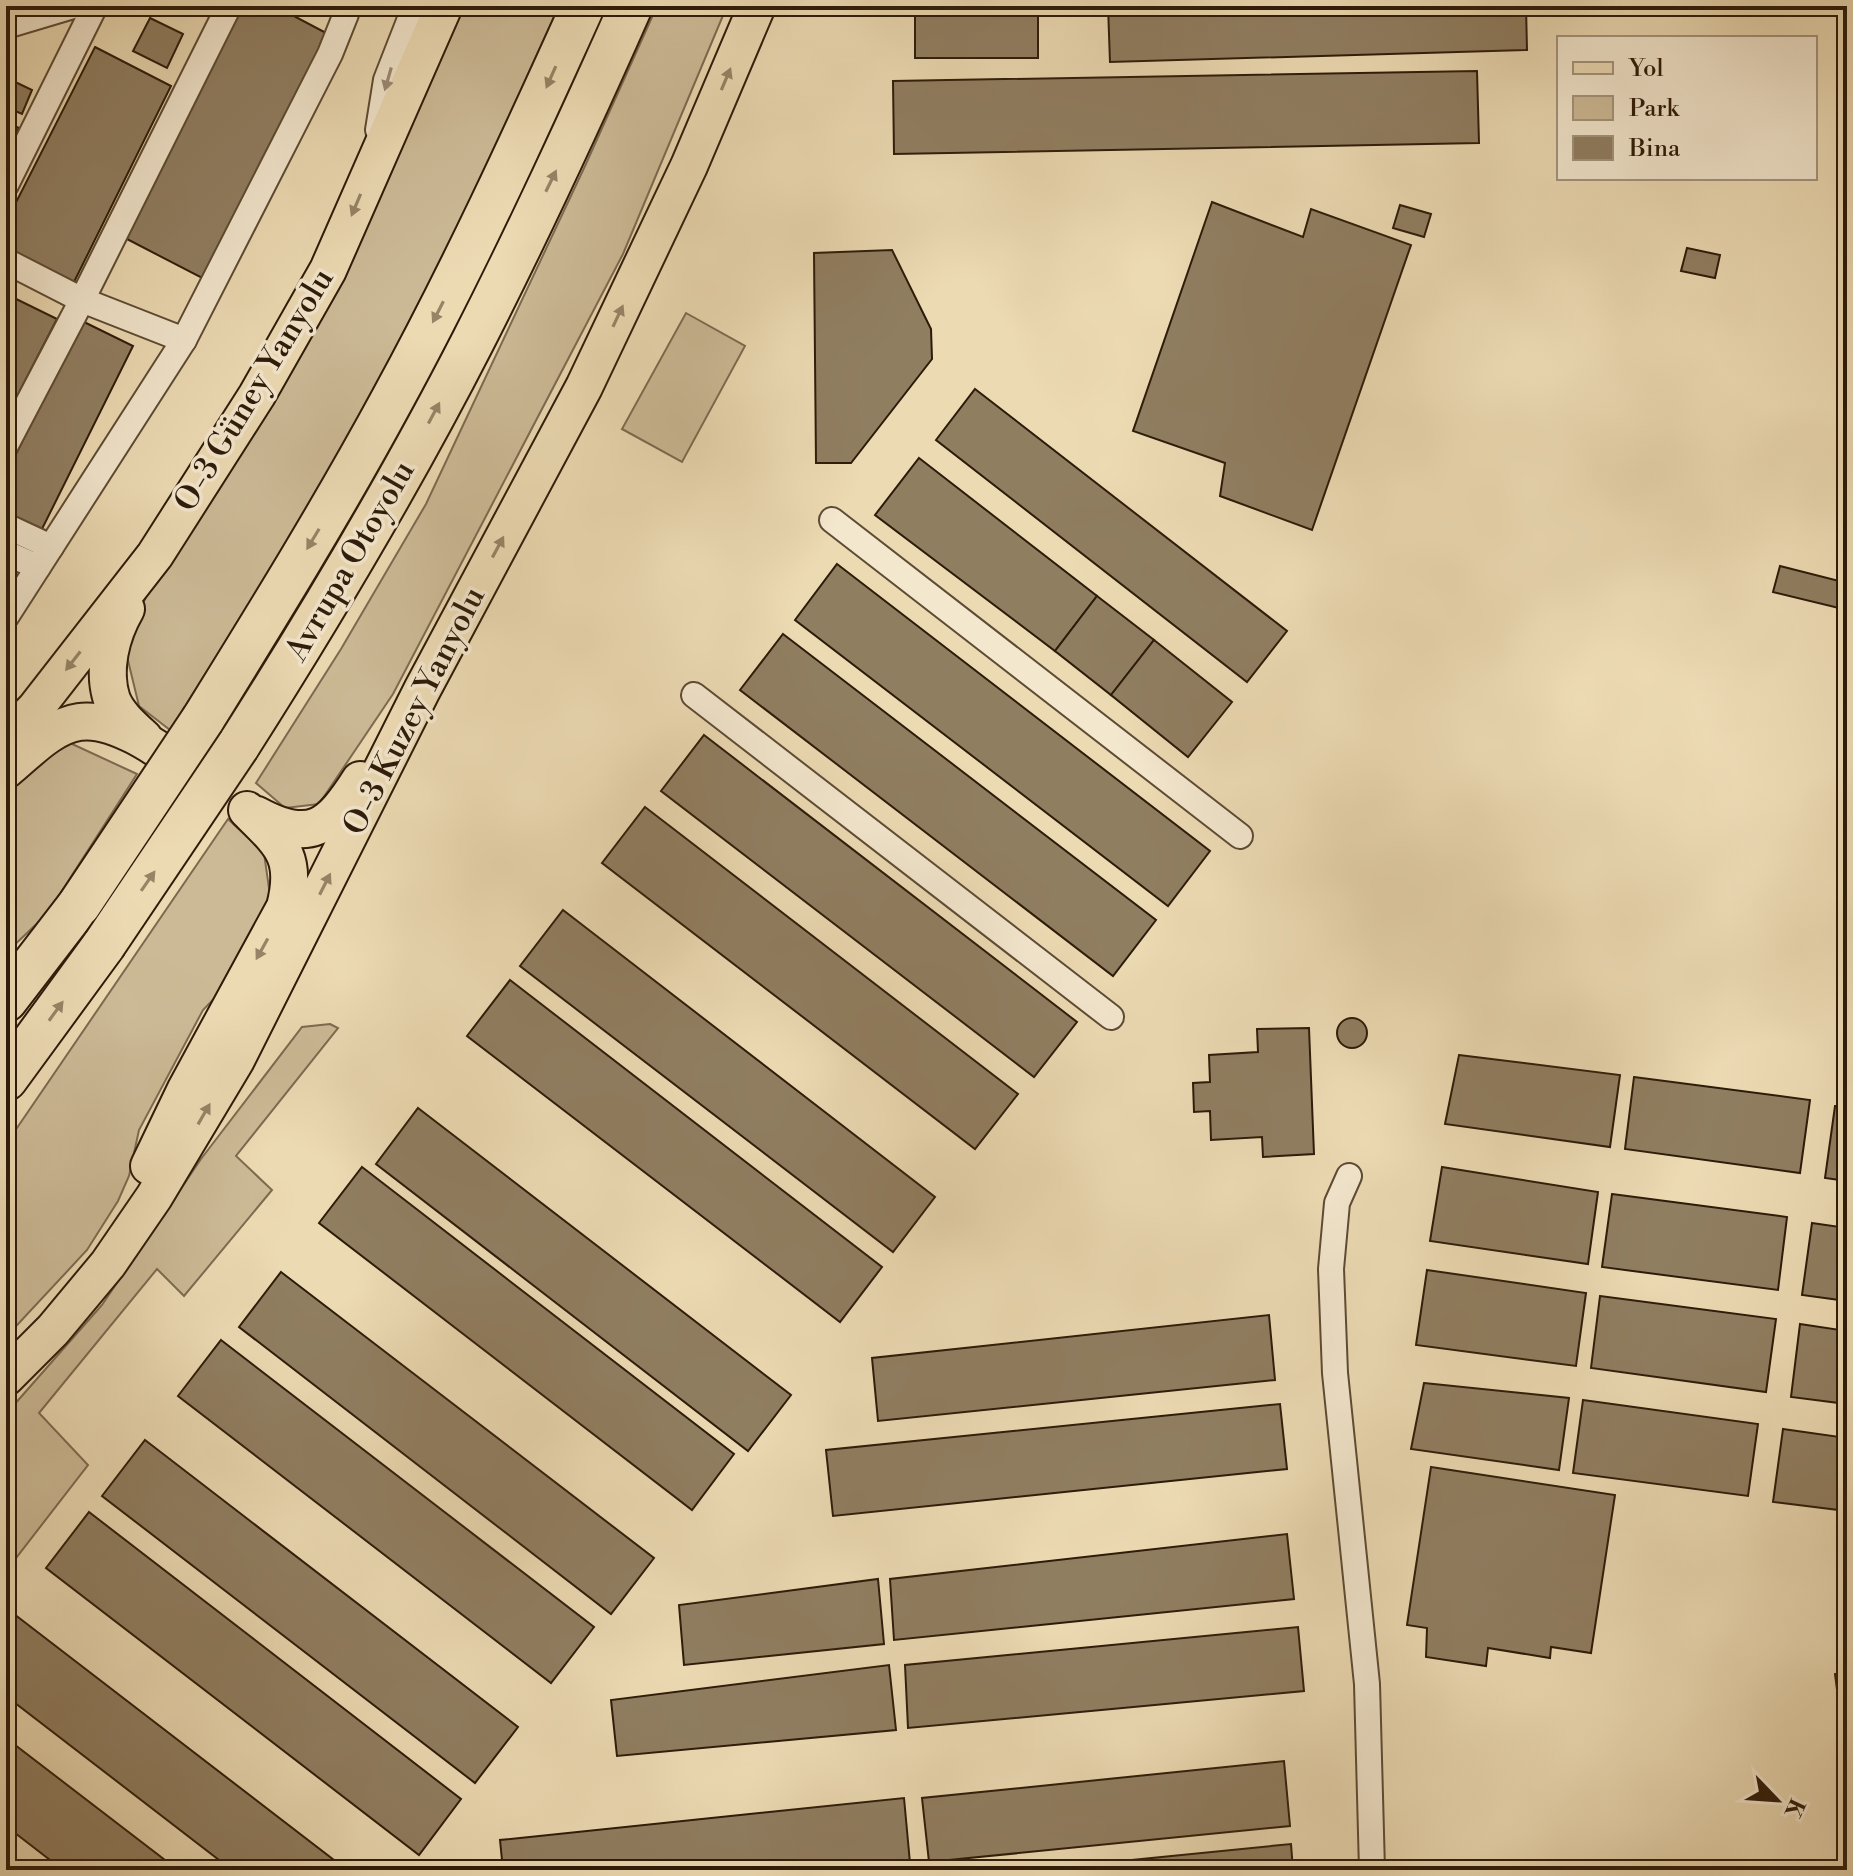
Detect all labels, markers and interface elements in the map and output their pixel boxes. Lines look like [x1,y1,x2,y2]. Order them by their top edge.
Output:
legend [1557,36,1817,180]
text: Yol [1627,54,1664,84]
one-way arrow [544,65,557,89]
one-way arrow [719,67,732,91]
one-way arrow [381,68,394,92]
text: Park [1629,94,1680,124]
text: Bina [1628,134,1681,164]
one-way arrow [544,170,558,193]
one-way arrow [349,193,363,217]
street label: O-3 Güney Yanyolu [166,261,342,519]
one-way arrow [432,300,445,323]
one-way arrow [611,304,625,327]
one-way arrow [428,402,441,425]
street label: Avrupa Otoyolu [276,454,423,669]
one-way arrow [306,528,320,550]
one-way arrow [492,535,505,558]
street label: O-3 Kuzey Yanyolu [334,580,494,842]
one-way arrow [65,651,81,671]
one-way arrow [140,870,155,891]
one-way arrow [318,873,332,896]
one-way arrow [255,938,269,960]
one-way arrow [48,1000,63,1021]
one-way arrow [197,1103,211,1125]
north arrow [1737,1760,1817,1840]
text: K [1777,1794,1810,1823]

